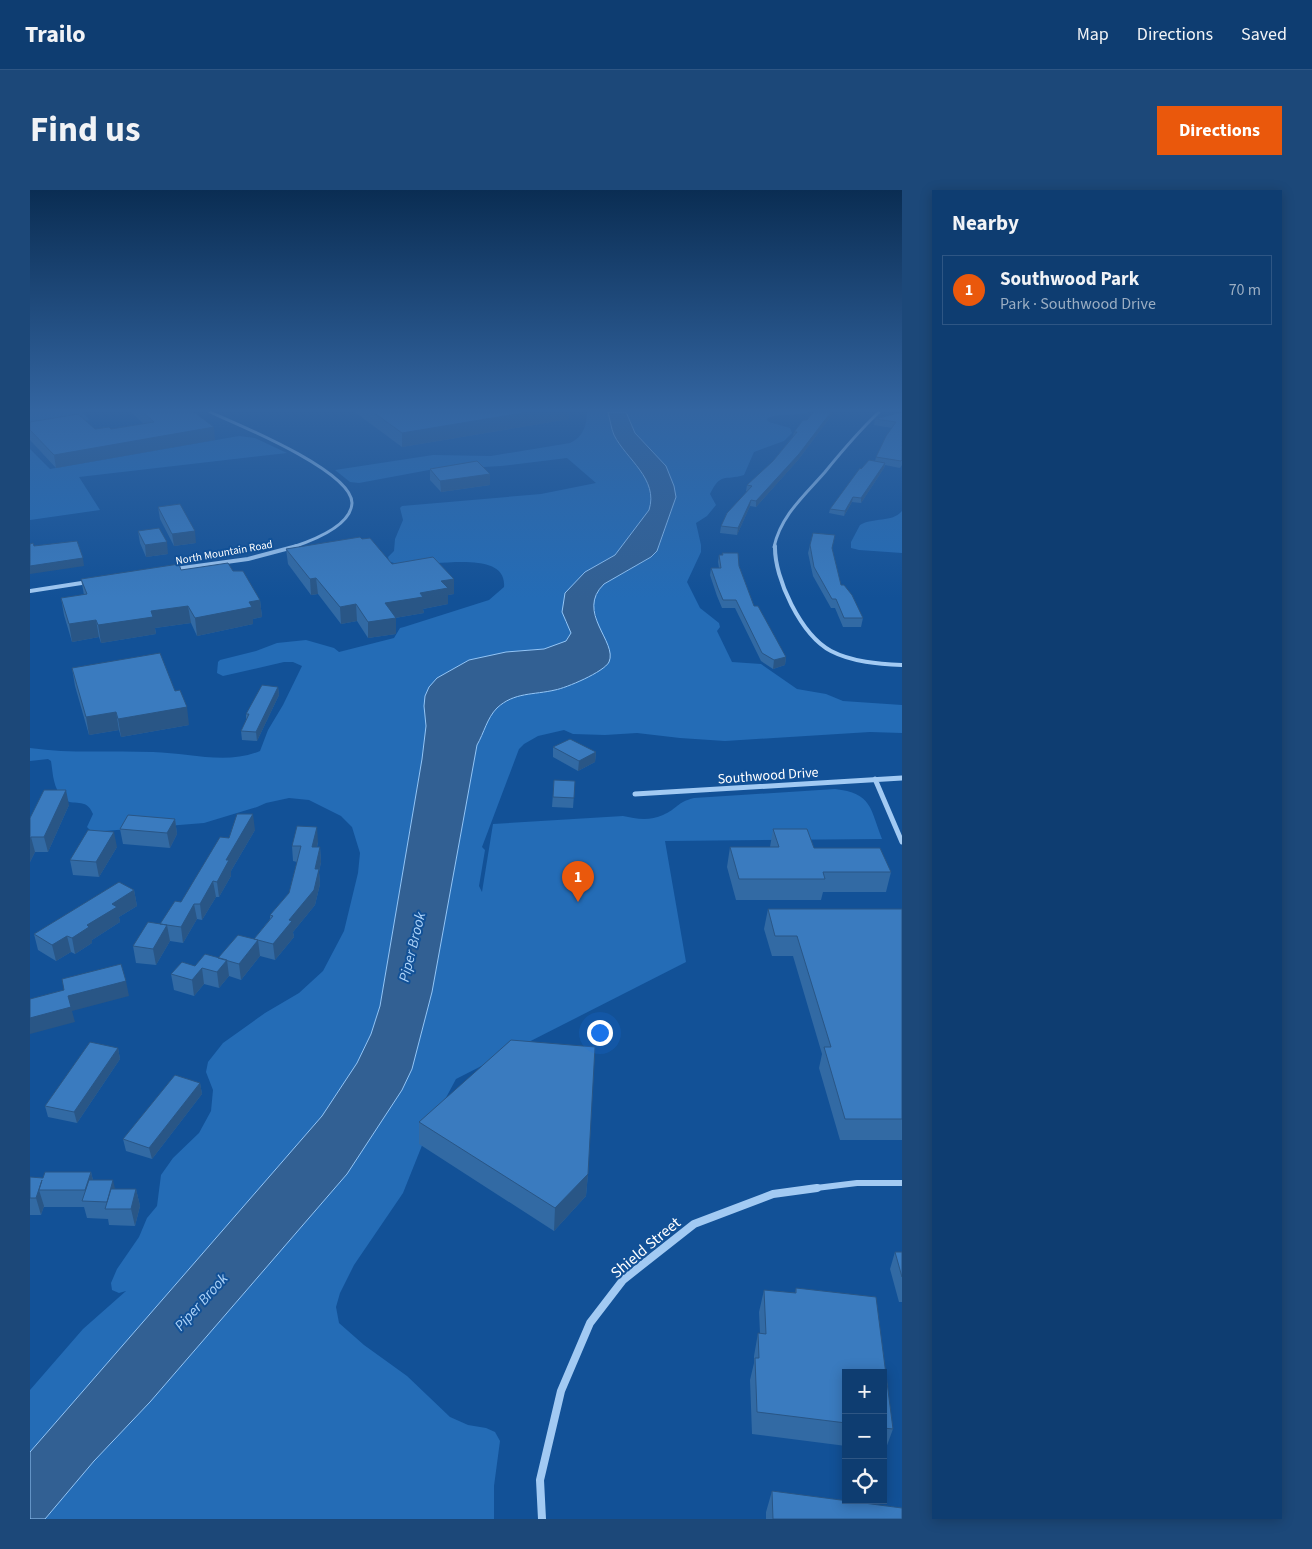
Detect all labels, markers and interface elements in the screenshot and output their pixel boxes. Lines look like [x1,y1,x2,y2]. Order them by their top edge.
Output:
text: Trailo [25,17,86,52]
text: Map [1077,22,1109,47]
text: Directions [1137,22,1213,47]
text: Saved [1241,22,1287,47]
text: Find us [30,105,140,155]
button: Directions [1157,106,1282,155]
text: Nearby [952,208,1019,238]
text: Southwood Park [1000,266,1139,293]
text: 1 [965,279,973,301]
text: 70 m [1229,279,1261,301]
text: Park · Southwood Drive [1000,293,1156,315]
street label: North Mountain Road [174,537,274,568]
street label: Southwood Drive [717,762,819,790]
pin: 1 [562,861,594,902]
water label: Piper Brook [394,909,431,984]
your location [587,1020,613,1046]
street label: Shield Street [606,1212,686,1284]
water label: Piper Brook [170,1268,234,1336]
map controls [842,1369,887,1504]
button: + [842,1369,887,1414]
button: − [842,1414,887,1459]
button: locate [842,1459,887,1504]

